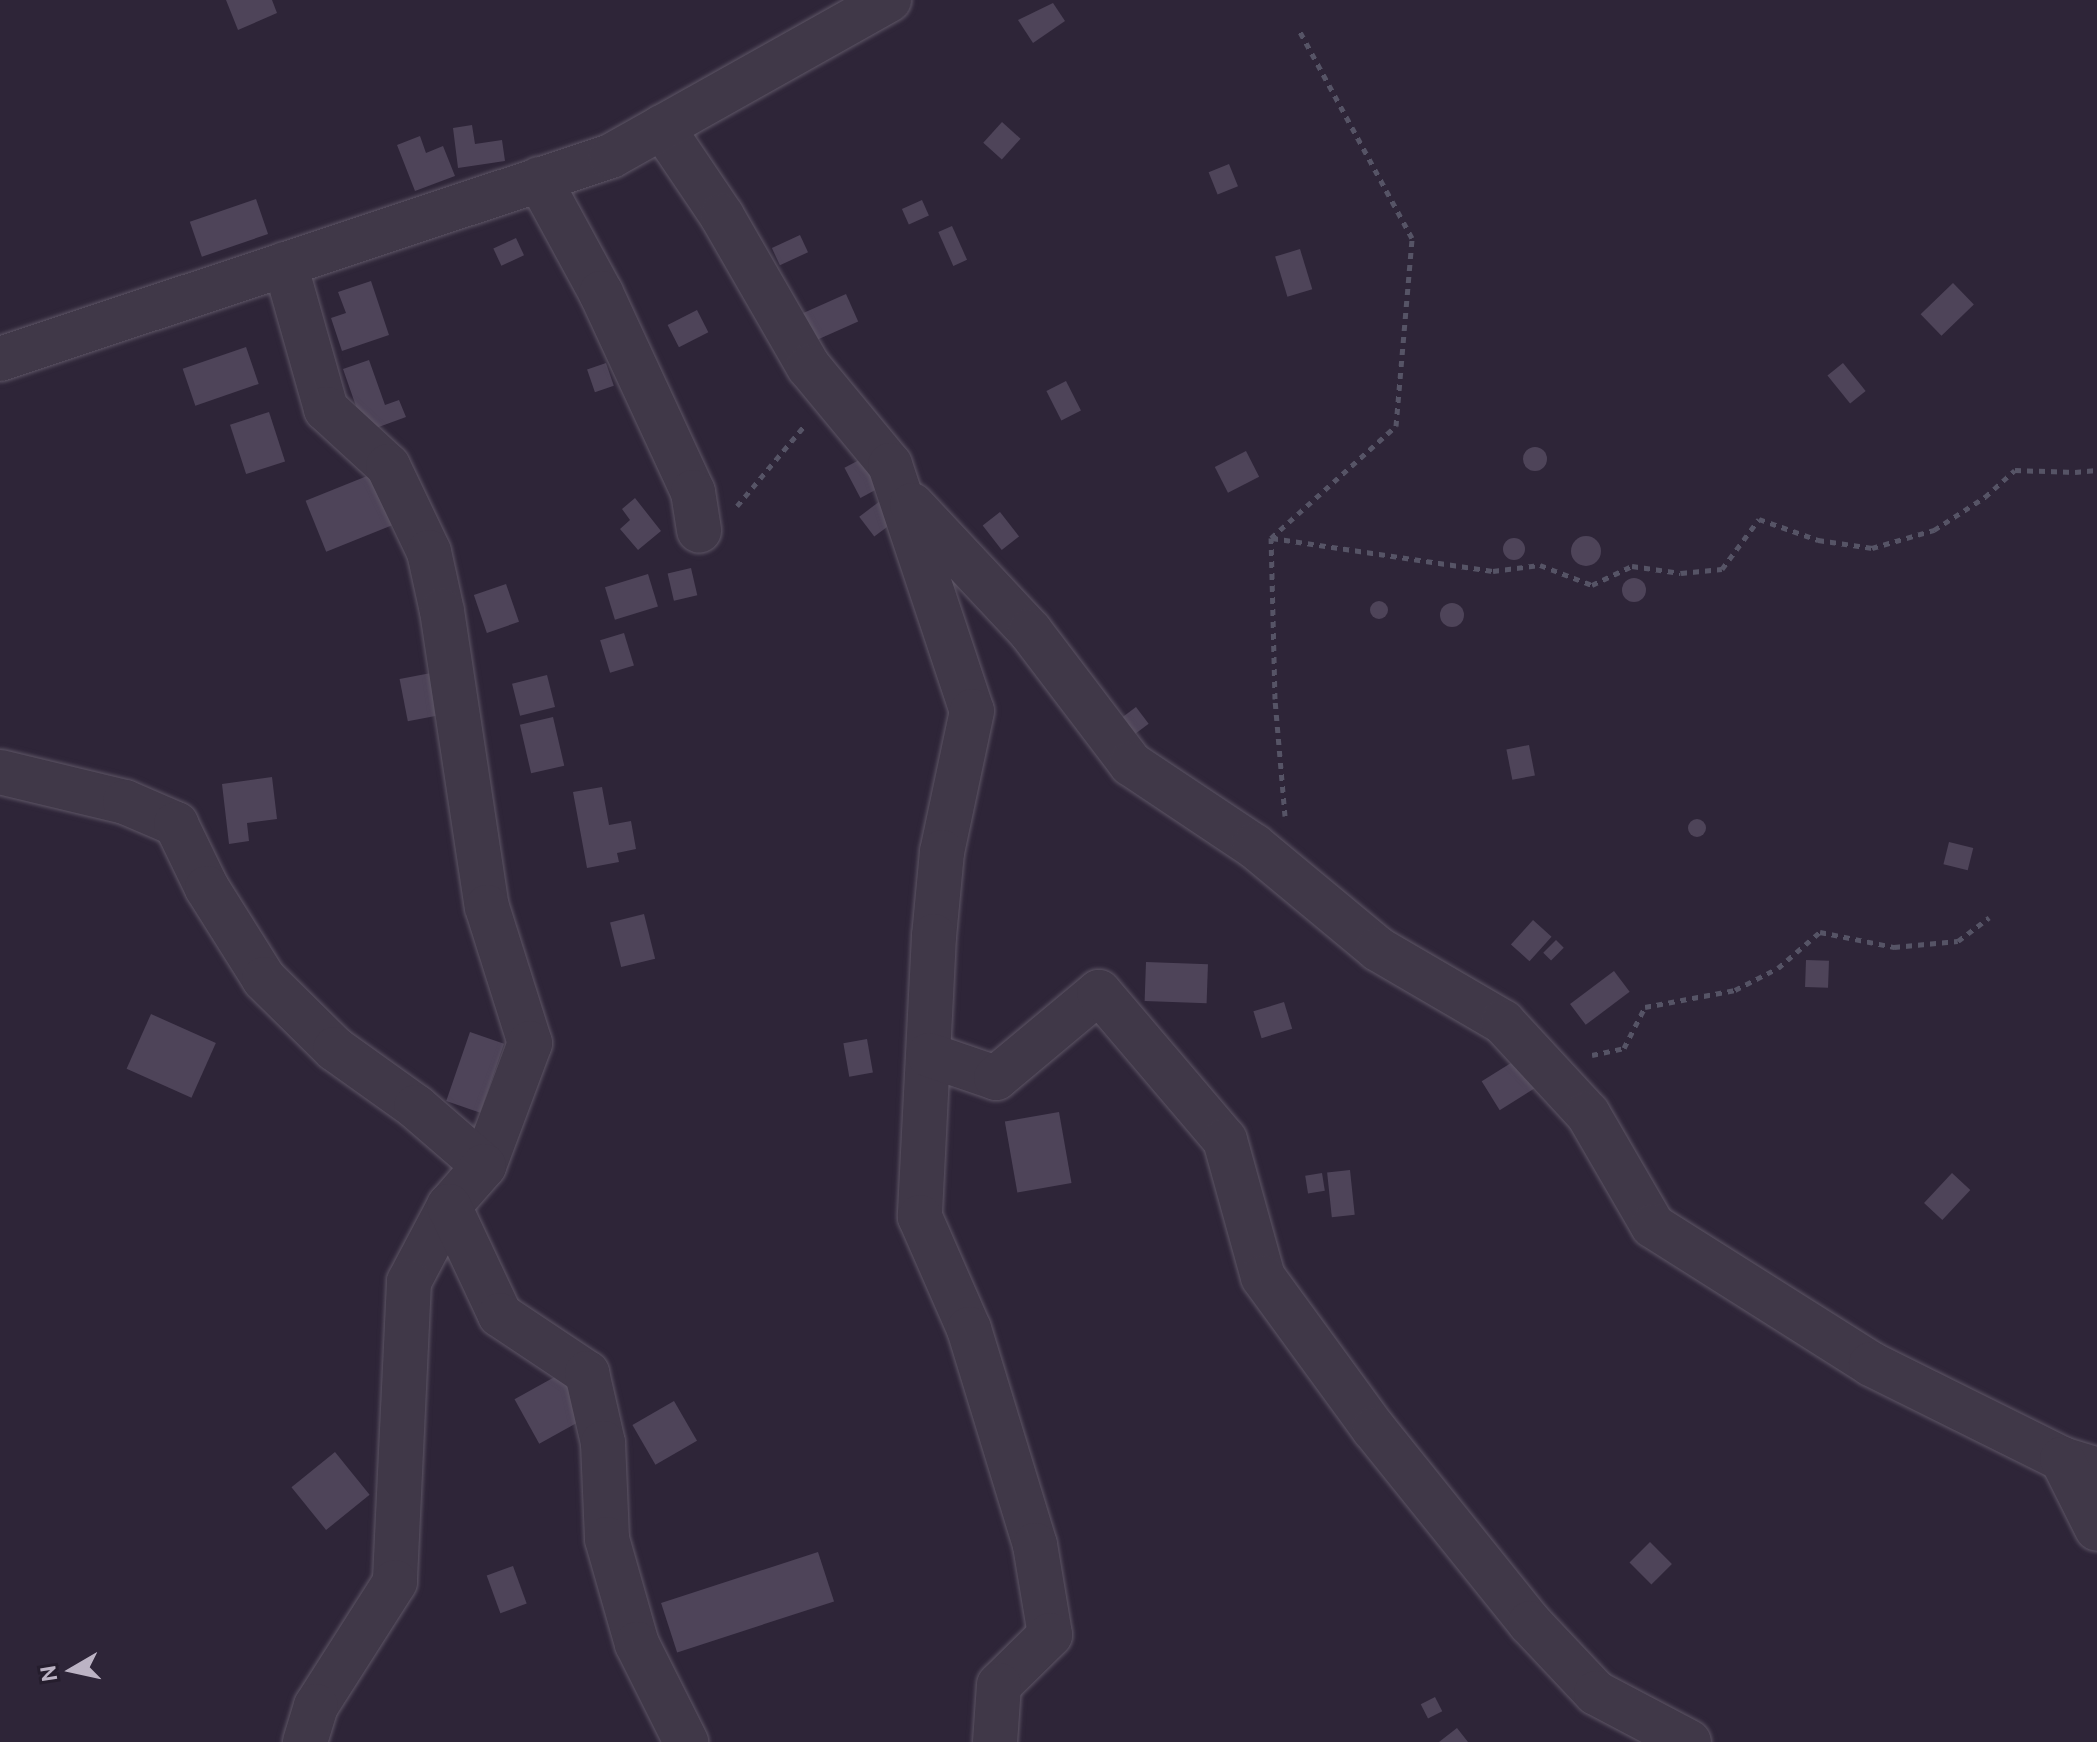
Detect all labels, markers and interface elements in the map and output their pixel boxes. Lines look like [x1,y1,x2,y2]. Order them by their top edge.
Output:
north arrow [32,1630,112,1710]
text: N [34,1664,61,1684]

